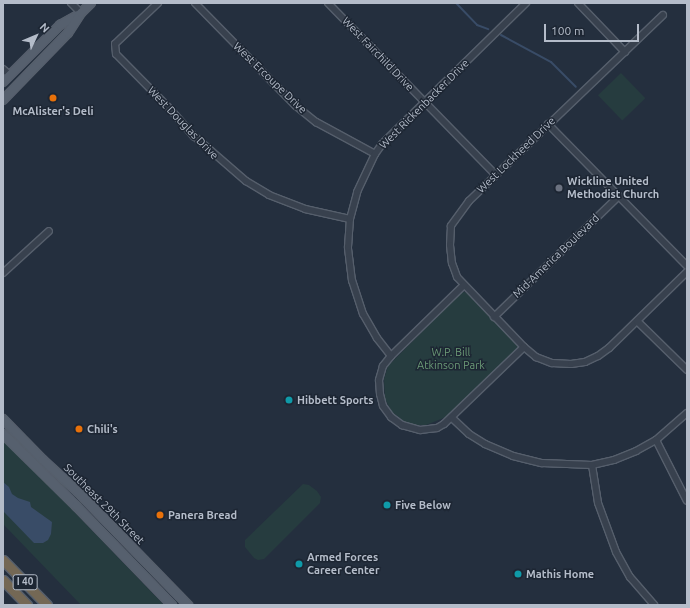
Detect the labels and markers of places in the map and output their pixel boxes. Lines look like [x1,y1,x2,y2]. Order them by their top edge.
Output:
marker: McAlister's Deli [48,93,58,103]
place label: McAlister's Deli [12,104,94,118]
place label: Wickline United Methodist Church [567,175,659,201]
marker: Wickline United Methodist Church [554,183,564,193]
place label: Hibbett Sports [297,393,374,407]
marker: Hibbett Sports [284,395,294,405]
place label: Chili's [87,422,118,436]
marker: Chili's [74,424,84,434]
place label: Five Below [395,498,451,512]
marker: Five Below [382,500,392,510]
place label: Panera Bread [168,508,237,522]
marker: Panera Bread [155,510,165,520]
place label: Armed Forces Career Center [307,551,379,577]
marker: Armed Forces Career Center [294,559,304,569]
place label: Mathis Home [526,567,594,581]
marker: Mathis Home [513,569,523,579]

